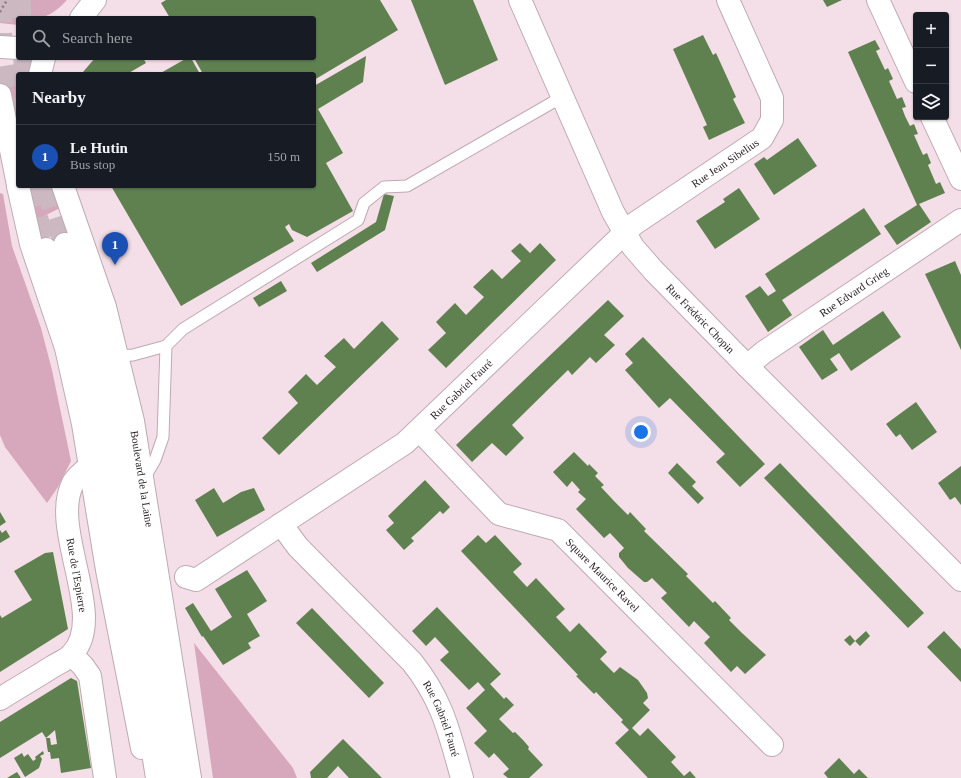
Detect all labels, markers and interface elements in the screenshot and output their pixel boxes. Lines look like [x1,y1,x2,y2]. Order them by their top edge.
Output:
map controls [913,12,949,120]
button: + [913,12,949,48]
search box [16,16,316,60]
icon: search [30,27,52,49]
text: Search here [62,30,132,46]
button: − [913,48,949,84]
button: layers [913,84,949,120]
text: Nearby [32,88,86,107]
street label: Rue Jean Sibelius [689,136,761,190]
text: Le Hutin [70,140,128,156]
text: 1 [42,149,48,164]
text: 150 m [267,149,300,164]
text: Bus stop [70,157,115,172]
pin: 1 [102,232,128,265]
street label: Rue Edvard Grieg [817,264,891,319]
street label: Rue Frédéric Chopin [664,281,737,356]
street label: Rue Gabriel Fauré [428,357,495,422]
your location [631,422,651,442]
street label: Boulevard de la Laine [129,430,156,528]
street label: Square Maurice Ravel [564,536,642,614]
street label: Rue de l'Espierre [65,537,89,613]
street label: Rue Gabriel Fauré [421,678,462,758]

